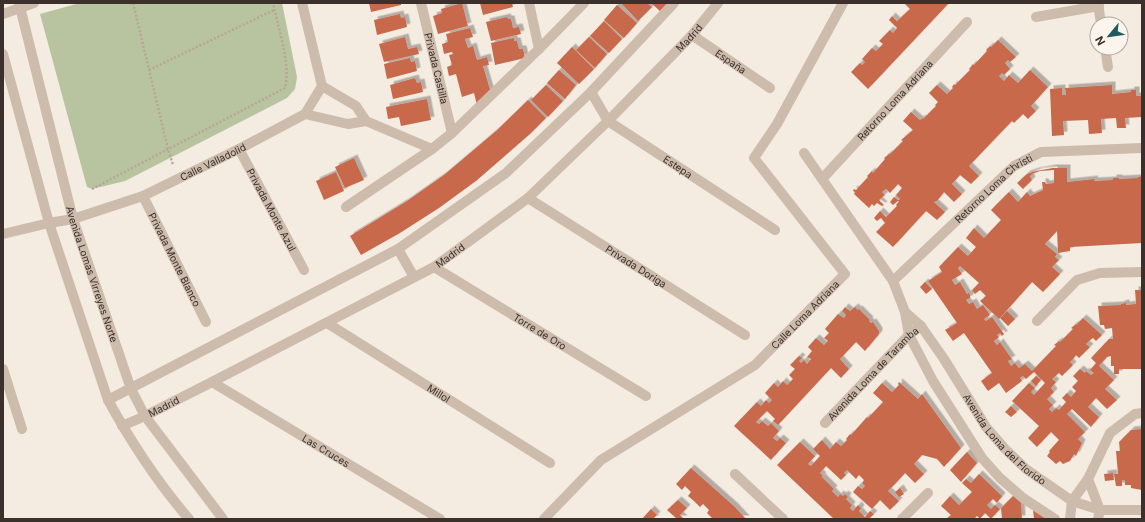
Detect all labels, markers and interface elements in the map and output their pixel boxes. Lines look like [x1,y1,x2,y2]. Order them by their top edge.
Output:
north arrow [1089,16,1129,56]
street label: Madrid [673,21,705,54]
street label: Privada Castilla [422,31,451,105]
text: N [1092,34,1108,48]
street label: España [713,47,749,76]
street label: Retorno Loma Adriana [855,57,935,143]
street label: Calle Valladolid [178,141,248,183]
street label: Retorno Loma Christi [952,152,1034,225]
street label: Estepa [661,153,695,180]
street label: Privada Monte Azul [245,166,299,253]
street label: Avenida Lomas Virreyes Norte [64,205,121,344]
street label: Privada Monte Blanco [146,211,203,308]
street label: Madrid [433,241,467,270]
street label: Privada Doriga [604,243,669,290]
street label: Calle Loma Adriana [768,278,841,351]
street label: Torre de Oro [511,311,569,352]
street label: Avenida Loma de Taramba [825,324,921,423]
street label: Millol [425,382,452,405]
street label: Avenida Loma del Florido [961,391,1048,487]
street label: Madrid [146,394,181,419]
street label: Las Cruces [300,432,352,469]

